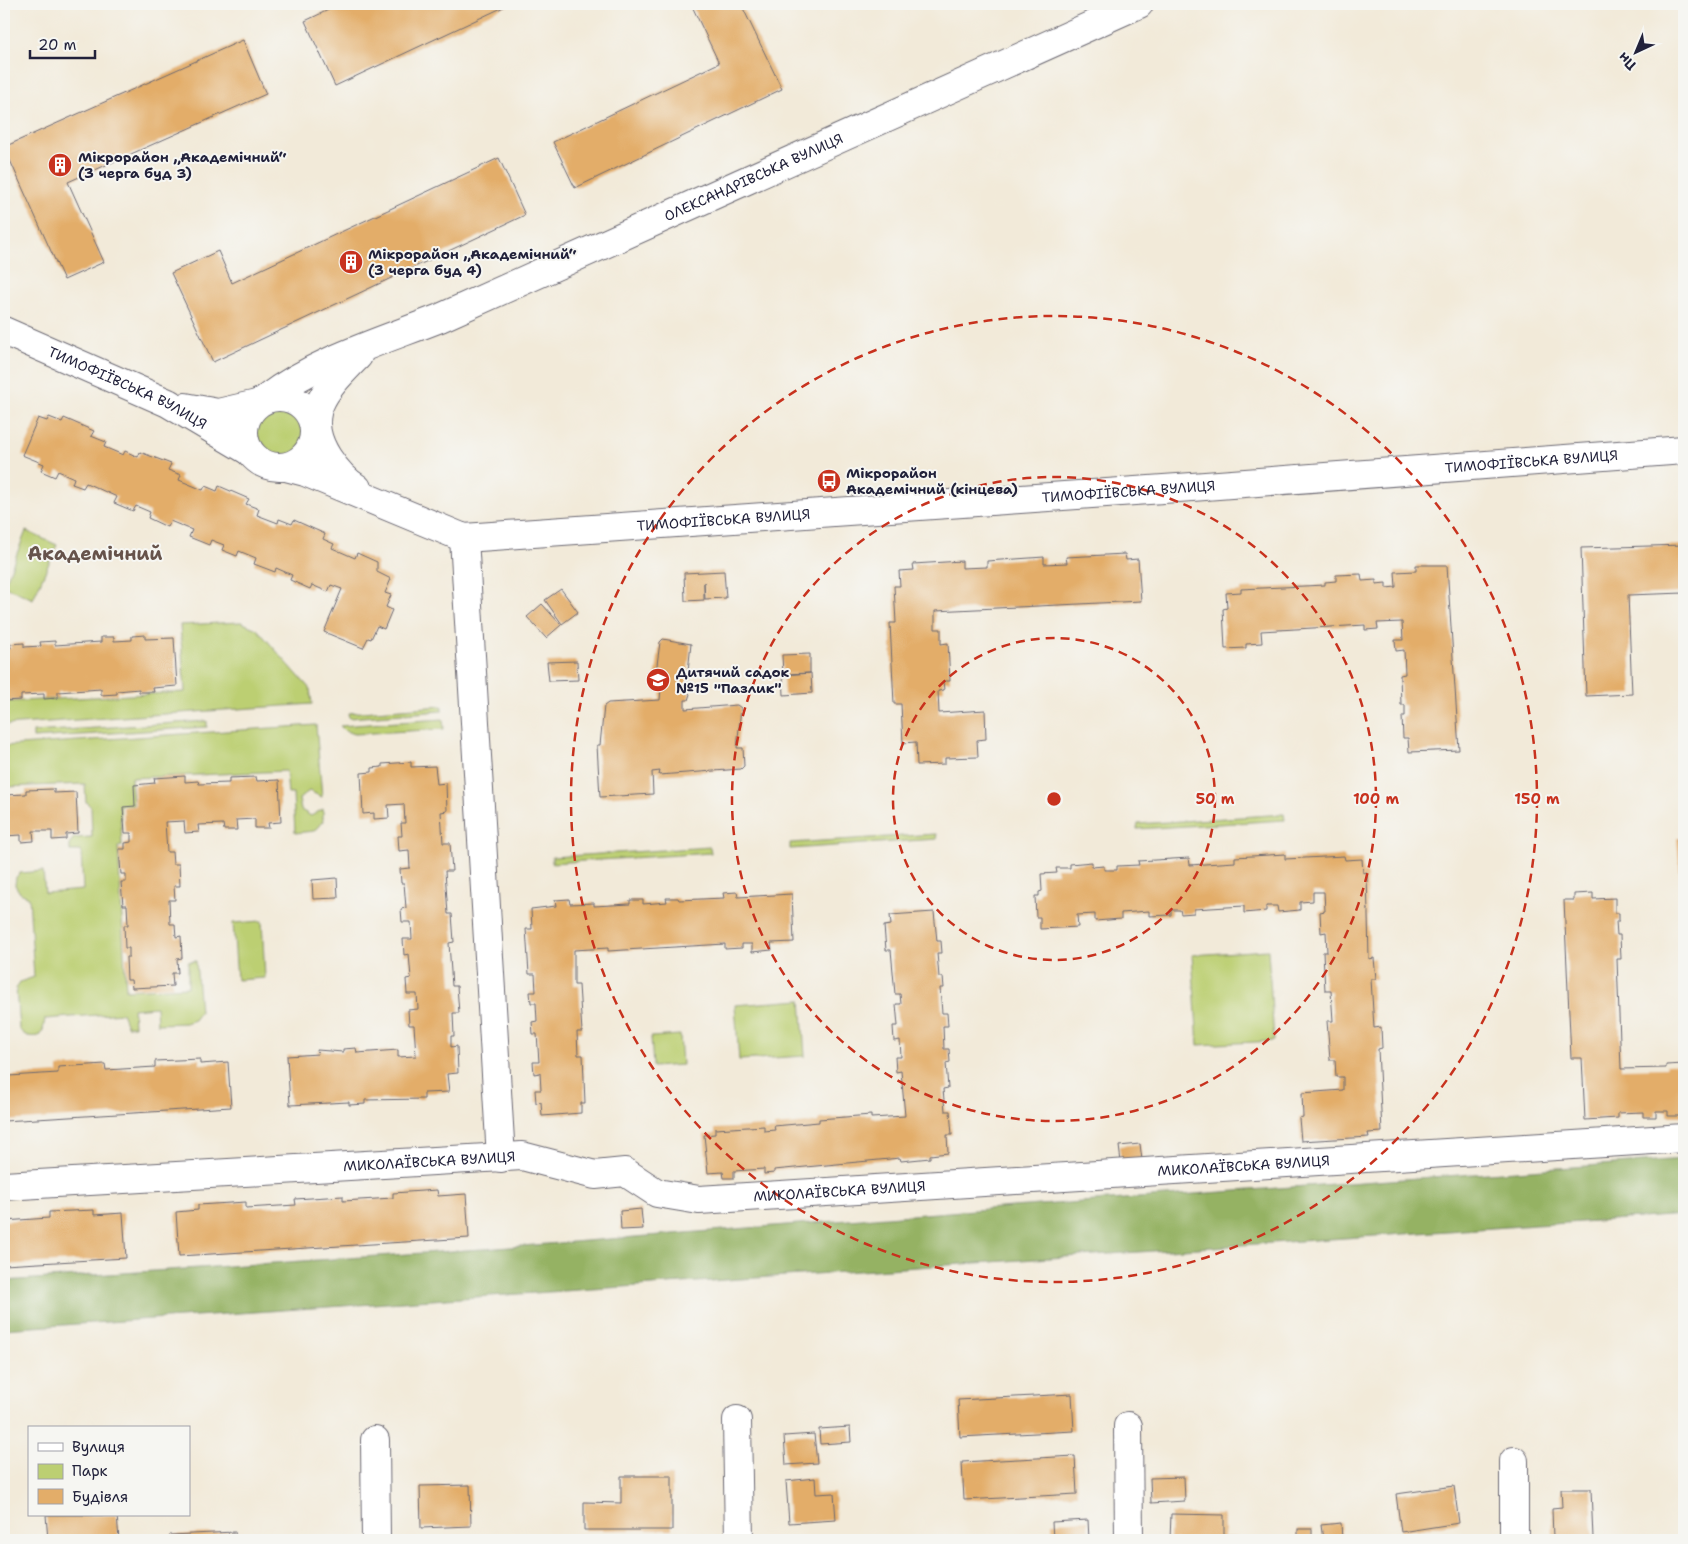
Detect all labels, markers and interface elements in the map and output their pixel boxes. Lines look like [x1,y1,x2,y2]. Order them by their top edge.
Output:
scale bar [30,28,95,60]
north arrow [1610,28,1660,78]
text: 20 m [38,35,77,55]
text: Пн [1614,48,1640,74]
street label: ОЛЕКСАНДРІВСЬКА ВУЛИЦЯ [661,129,846,225]
place label: Мікрорайон „Академічний“ (3 черга буд 3) [78,148,287,182]
building icon: Мікрорайон „Академічний“ (3 черга буд 3) [47,152,73,178]
place label: Мікрорайон „Академічний“ (3 черга буд 4) [368,245,577,279]
building icon: Мікрорайон „Академічний“ (3 черга буд 4) [338,249,364,275]
street label: ТИМОФІЇВСЬКА ВУЛИЦЯ [45,343,210,433]
street label: ТИМОФІЇВСЬКА ВУЛИЦЯ [1444,446,1619,477]
place label: Мікрорайон Академічний (кінцева) [846,464,1018,498]
bus stop icon: Мікрорайон Академічний (кінцева) [816,468,842,494]
street label: ТИМОФІЇВСЬКА ВУЛИЦЯ [1041,476,1216,506]
street label: ТИМОФІЇВСЬКА ВУЛИЦЯ [636,505,811,535]
district label: Академічний [28,541,162,566]
place label: Дитячий садок №15 "Пазлик" [676,663,790,697]
school or university icon: Дитячий садок №15 "Пазлик" [645,667,671,693]
text: 50 m [1196,789,1235,809]
text: 100 m [1353,789,1399,809]
text: 150 m [1514,789,1560,809]
centre of rings [1045,790,1063,808]
street label: МИКОЛАЇВСЬКА ВУЛИЦЯ [343,1147,516,1175]
street label: МИКОЛАЇВСЬКА ВУЛИЦЯ [1157,1151,1330,1180]
street label: МИКОЛАЇВСЬКА ВУЛИЦЯ [753,1177,926,1206]
legend [28,1426,190,1516]
text: Вулиця [72,1437,125,1457]
text: Парк [72,1461,108,1481]
text: Будівля [72,1487,128,1507]

